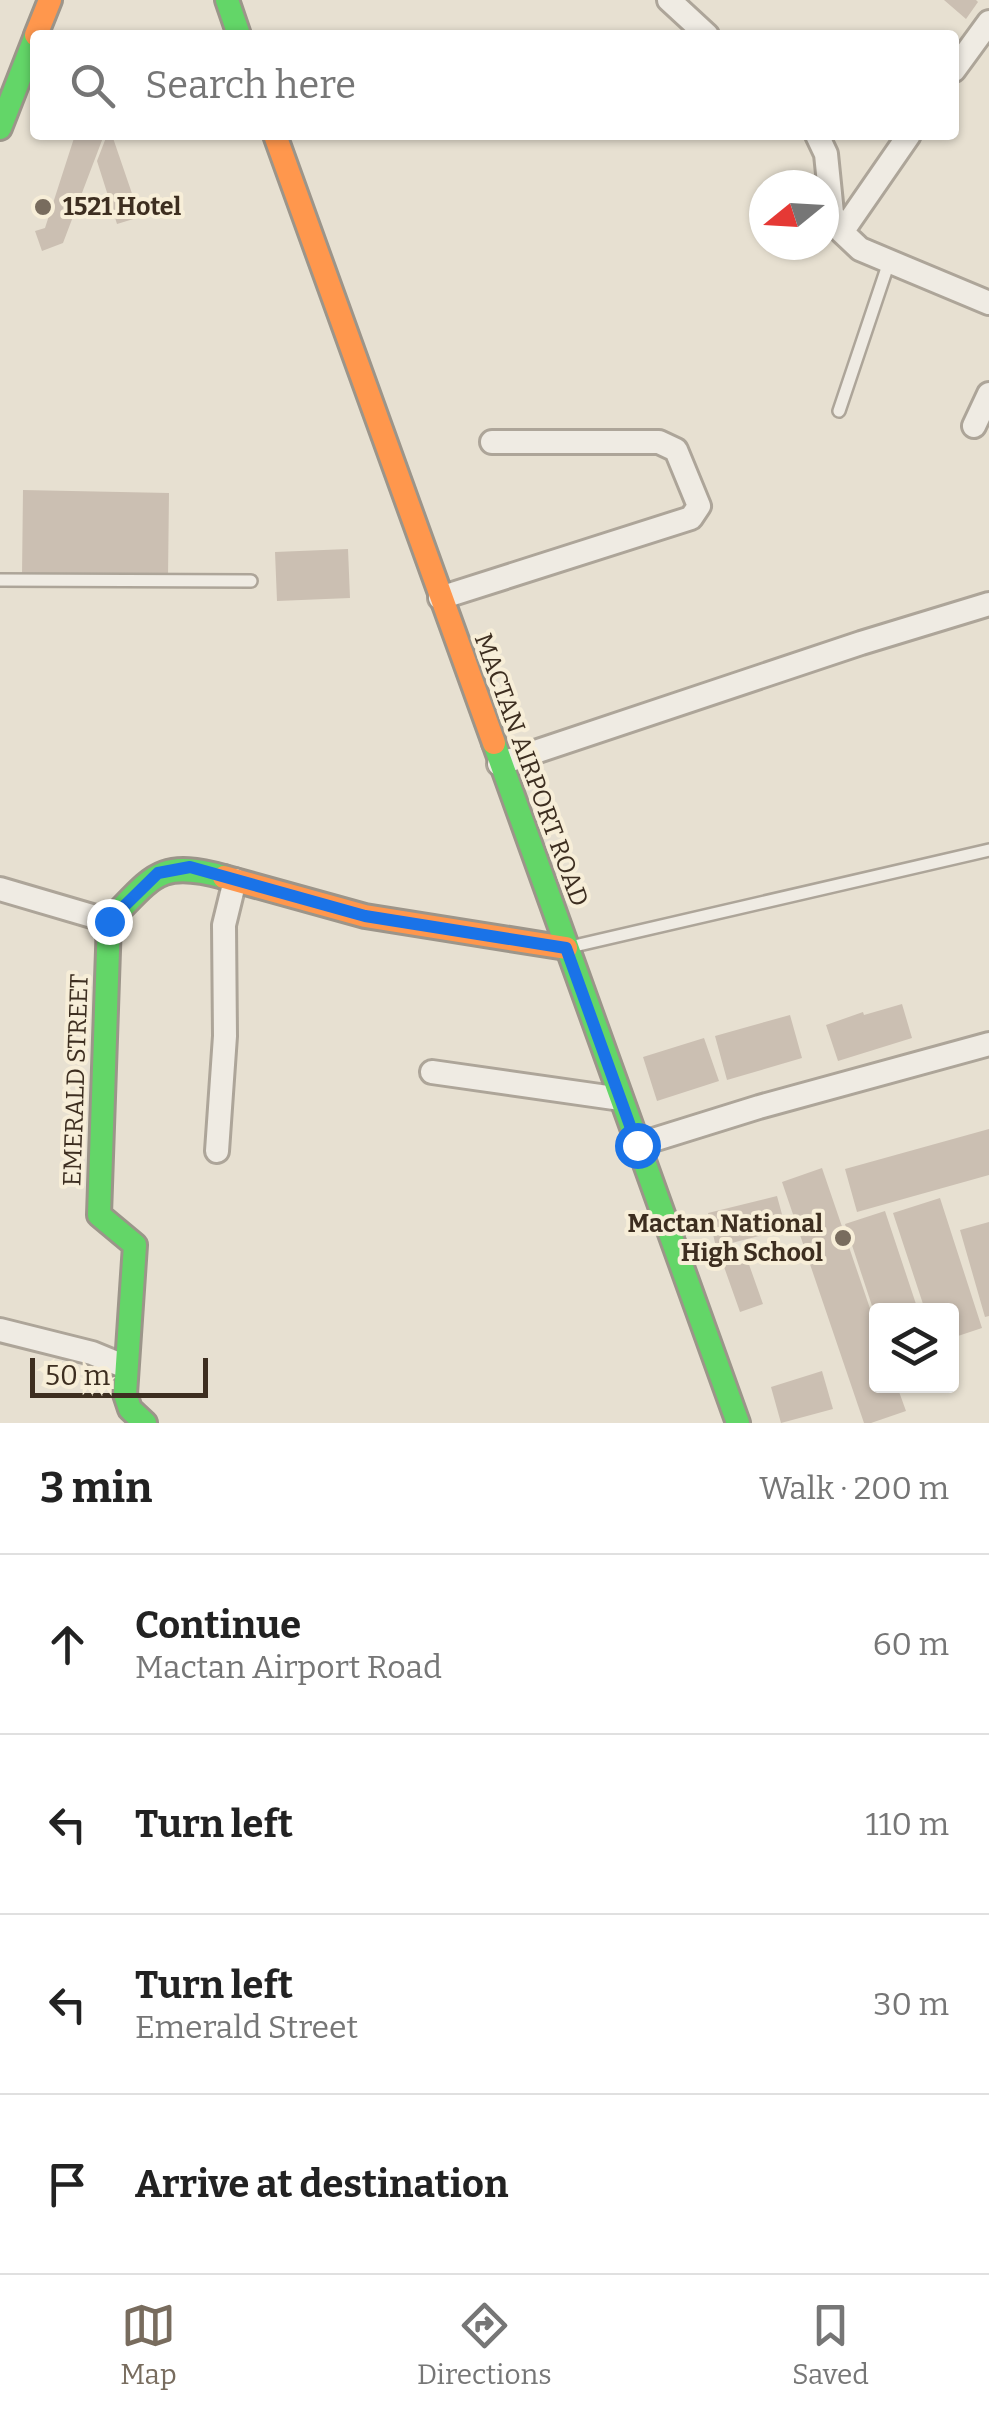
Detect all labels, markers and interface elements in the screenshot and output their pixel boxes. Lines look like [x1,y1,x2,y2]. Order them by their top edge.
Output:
search box [30,30,959,140]
icon: search [65,58,120,113]
text: Search here [145,62,356,108]
north arrow [749,170,839,260]
place label: 1521 Hotel [63,192,182,222]
marker: 1521 Hotel [32,196,54,218]
street label: MACTAN AIRPORT ROAD [468,629,594,911]
route end [87,899,133,945]
street label: EMERALD STREET [57,973,95,1187]
route start [615,1123,661,1169]
place label: Mactan National High School [628,1209,823,1268]
marker: Mactan National High School [832,1227,854,1249]
map controls [869,1303,959,1393]
button: layers [869,1303,959,1393]
scale bar [30,1353,208,1398]
text: 50 m [45,1359,110,1392]
text: 3 min [40,1463,152,1513]
text: Walk · 200 m [759,1469,949,1507]
text: Continue [135,1602,301,1648]
icon: ahead [40,1617,95,1672]
text: 60 m [873,1625,949,1663]
text: Mactan Airport Road [135,1648,442,1686]
icon: left [40,1797,95,1852]
text: Turn left [135,1801,293,1847]
text: 110 m [866,1805,949,1843]
text: Turn left [135,1962,293,2008]
icon: left [40,1977,95,2032]
text: 30 m [873,1985,949,2023]
text: Emerald Street [135,2008,358,2046]
icon: arrive [40,2157,95,2212]
text: Arrive at destination [135,2161,508,2207]
tab: Map [120,2298,177,2391]
tab: Directions [417,2298,552,2391]
tab: Saved [792,2298,869,2391]

